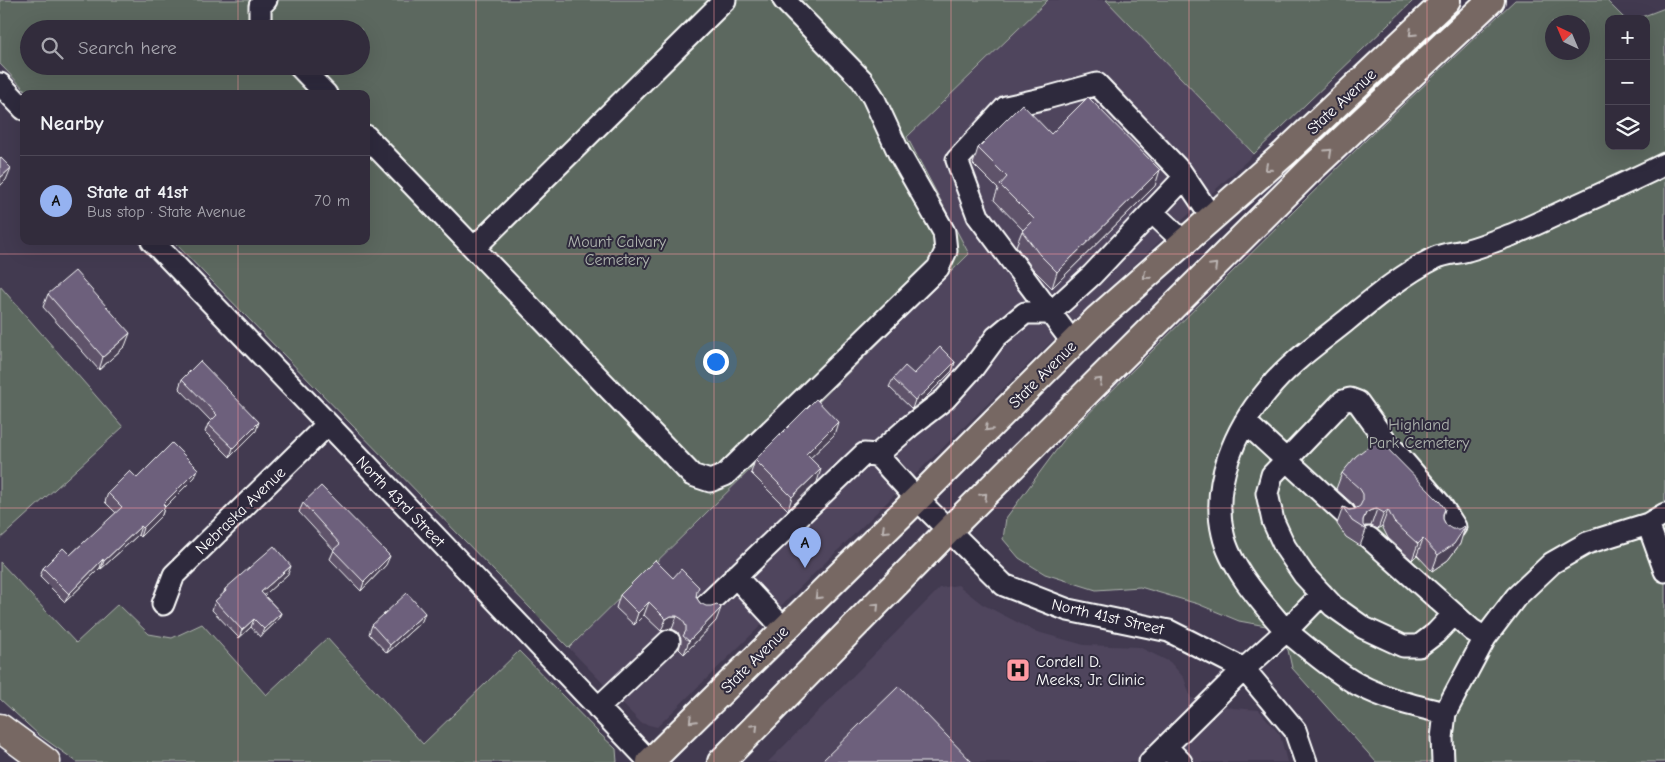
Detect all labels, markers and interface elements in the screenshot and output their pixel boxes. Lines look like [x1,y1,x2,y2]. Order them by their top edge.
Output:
north arrow [1545,15,1590,60]
map controls [1605,15,1650,150]
button: + [1605,15,1650,60]
search box [20,20,370,75]
one-way arrow [1408,27,1417,36]
icon: search [38,34,66,62]
text: Search here [78,37,177,59]
button: − [1605,60,1650,105]
street label: State Avenue [1304,65,1380,138]
button: layers [1605,105,1650,150]
text: Nearby [40,111,104,135]
one-way arrow [1324,149,1333,158]
one-way arrow [1264,163,1273,172]
text: State at 41st [87,181,188,203]
text: A [52,192,60,210]
text: 70 m [314,192,350,210]
text: Bus stop · State Avenue [87,203,246,221]
park label: Mount Calvary Cemetery [568,233,667,269]
one-way arrow [1208,263,1217,272]
one-way arrow [1142,270,1151,279]
street label: State Avenue [1005,337,1080,412]
your location [703,349,729,375]
one-way arrow [1093,378,1102,387]
park label: Highland Park Cemetery [1369,416,1470,452]
one-way arrow [985,422,994,431]
street label: North 43rd Street [352,452,449,551]
street label: Nebraska Avenue [192,463,289,558]
one-way arrow [978,493,987,502]
one-way arrow [882,524,891,533]
pin: A [789,527,821,568]
one-way arrow [815,590,824,599]
street label: North 41st Street [1050,595,1166,639]
one-way arrow [870,602,879,611]
street label: State Avenue [717,622,792,697]
place label: Cordell D. Meeks, Jr. Clinic [1036,653,1145,689]
hospital icon: Cordell D. Meeks, Jr. Clinic [1005,657,1031,683]
one-way arrow [689,714,698,723]
one-way arrow [750,724,759,733]

